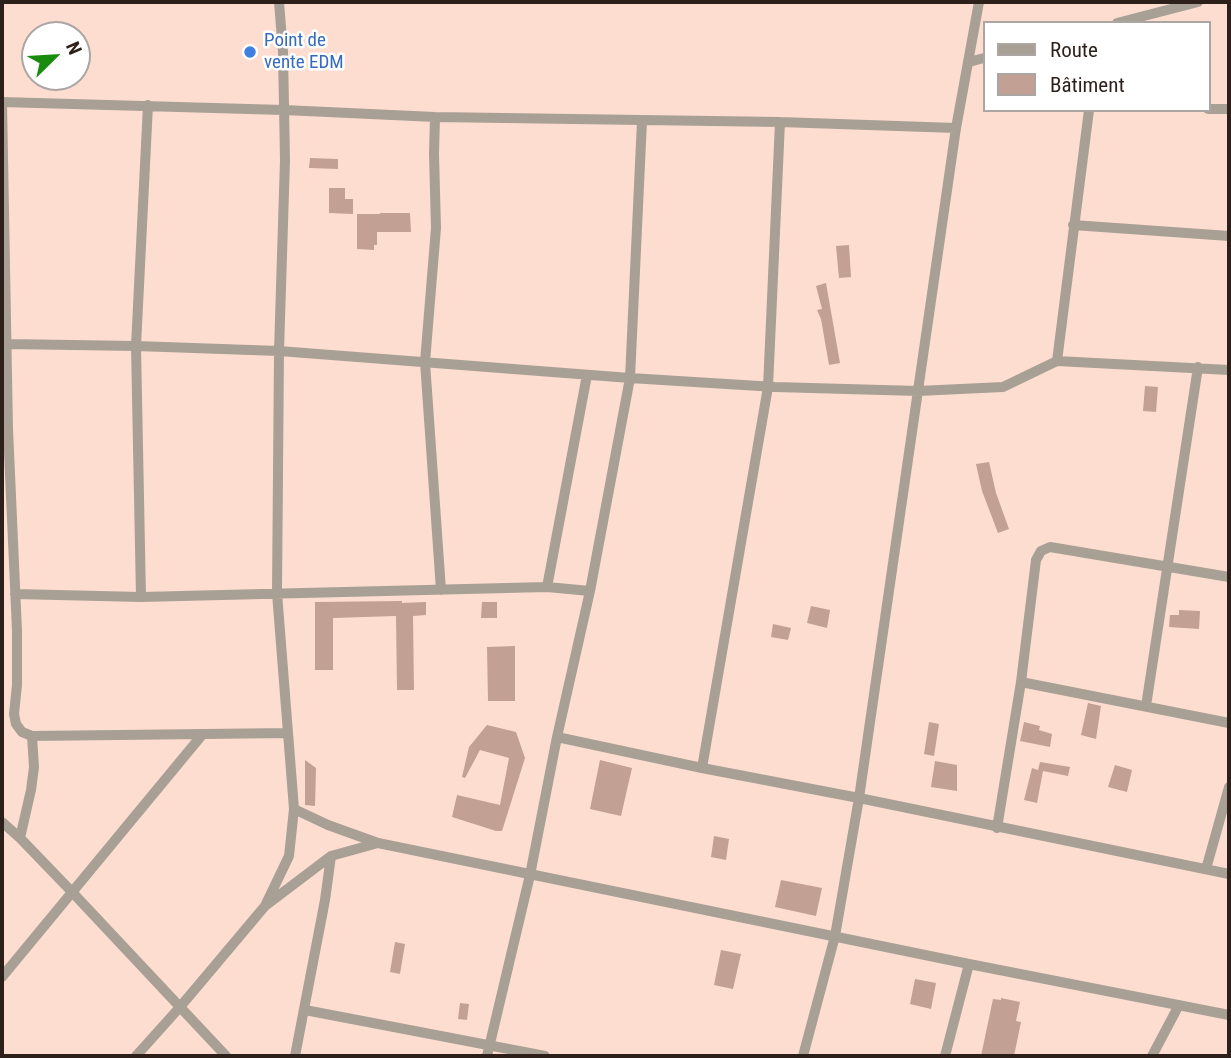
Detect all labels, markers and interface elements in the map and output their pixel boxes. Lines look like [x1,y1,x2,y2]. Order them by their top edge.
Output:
north arrow [21,21,91,91]
legend [982,21,1210,112]
place label: Point de vente EDM [264,30,344,74]
text: N [61,38,87,58]
text: Route [1050,38,1098,62]
marker: Point de vente EDM [242,44,258,60]
text: Bâtiment [1050,73,1125,97]

